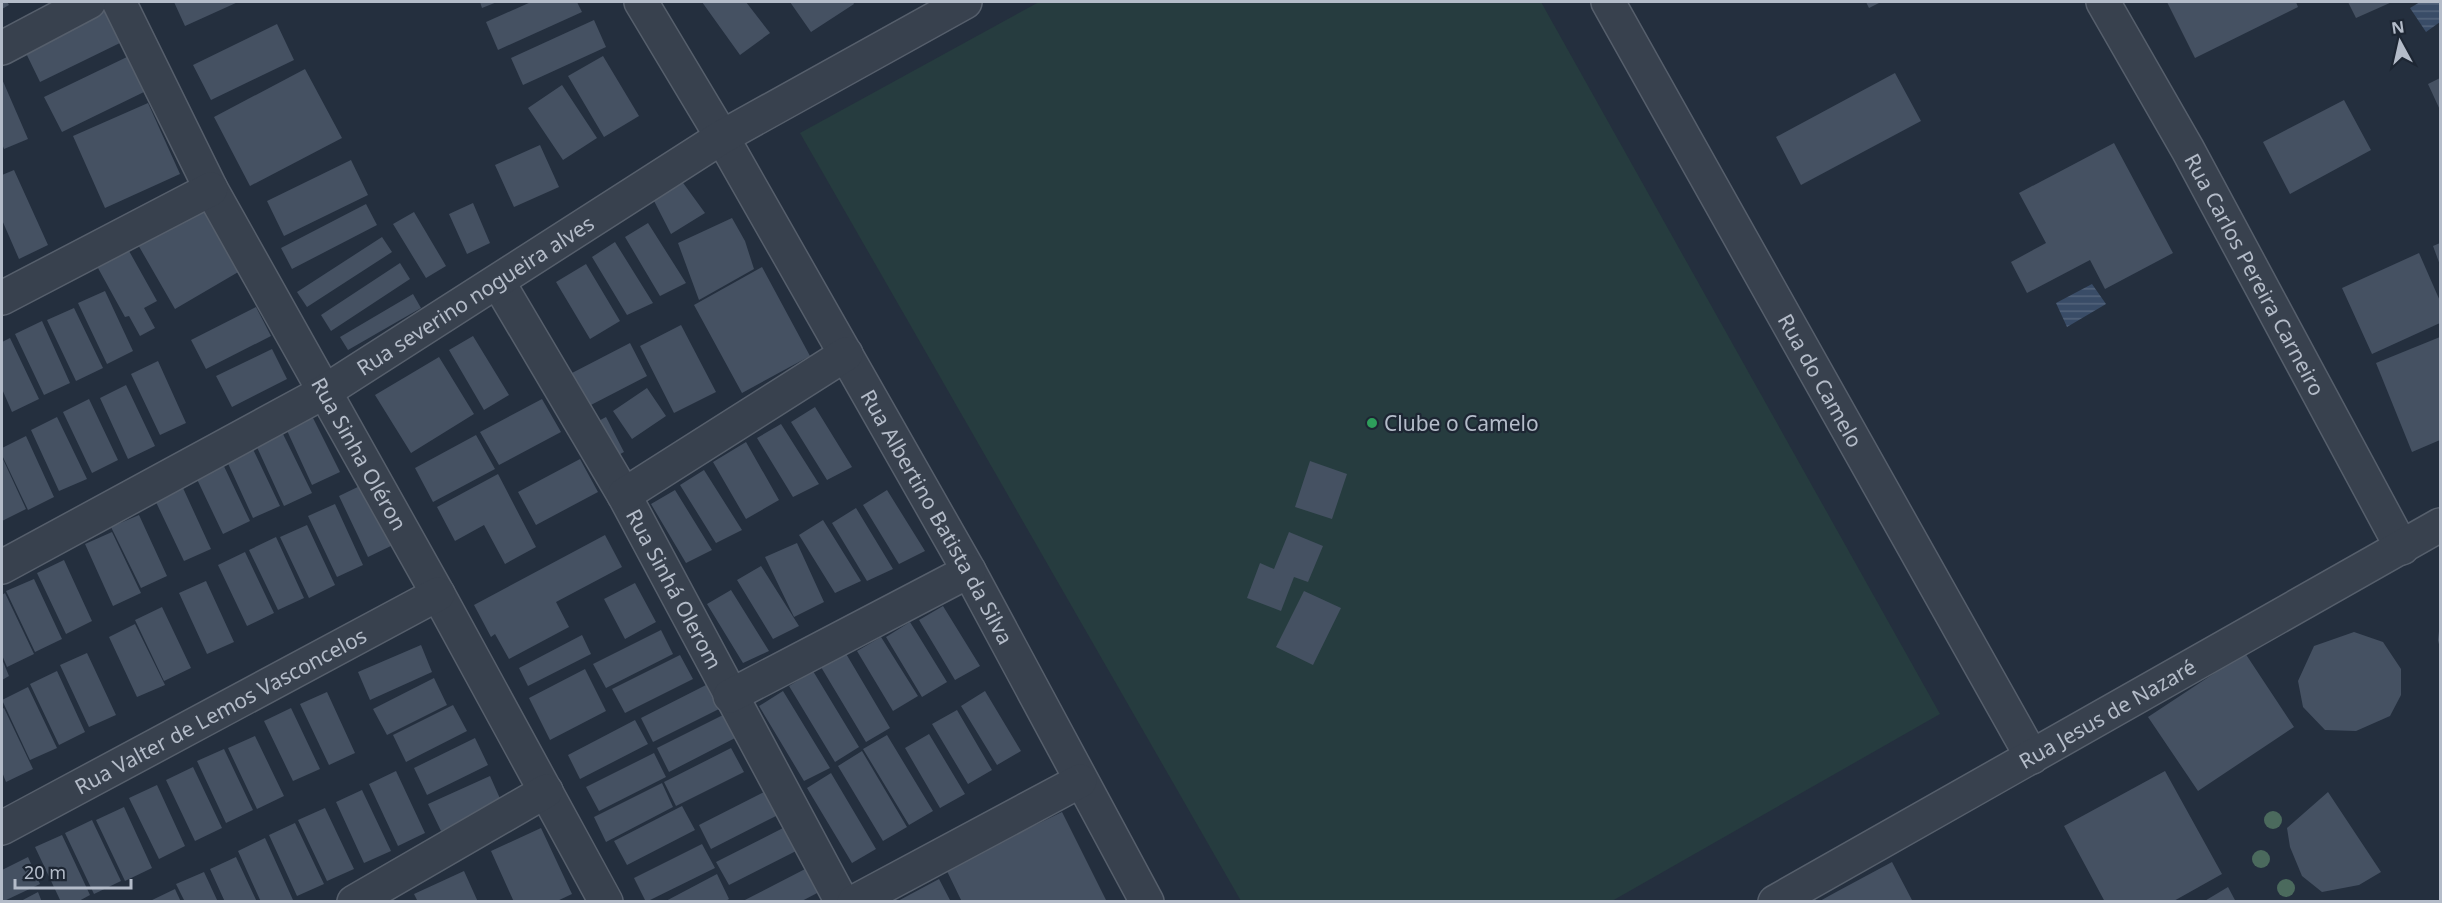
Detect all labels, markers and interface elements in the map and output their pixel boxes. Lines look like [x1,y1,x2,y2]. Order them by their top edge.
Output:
north arrow [2370,12,2430,72]
text: N [2390,15,2406,39]
street label: Rua Carlos Pereira Carneiro [2178,148,2332,401]
street label: Rua severino nogueira alves [351,209,599,382]
street label: Rua do Camelo [1772,309,1869,452]
street label: Rua Sinha Oléron [305,372,413,535]
street label: Rua Albertino Batista da Silva [855,384,1020,649]
place label: Clube o Camelo [1384,409,1539,437]
marker: Clube o Camelo [1365,416,1379,430]
street label: Rua Sinhá Olerom [620,504,729,674]
street label: Rua Valter de Lemos Vasconcelos [70,621,371,800]
street label: Rua Jesus de Nazaré [2014,652,2201,775]
scale bar [15,852,130,890]
text: 20 m [24,860,66,884]

